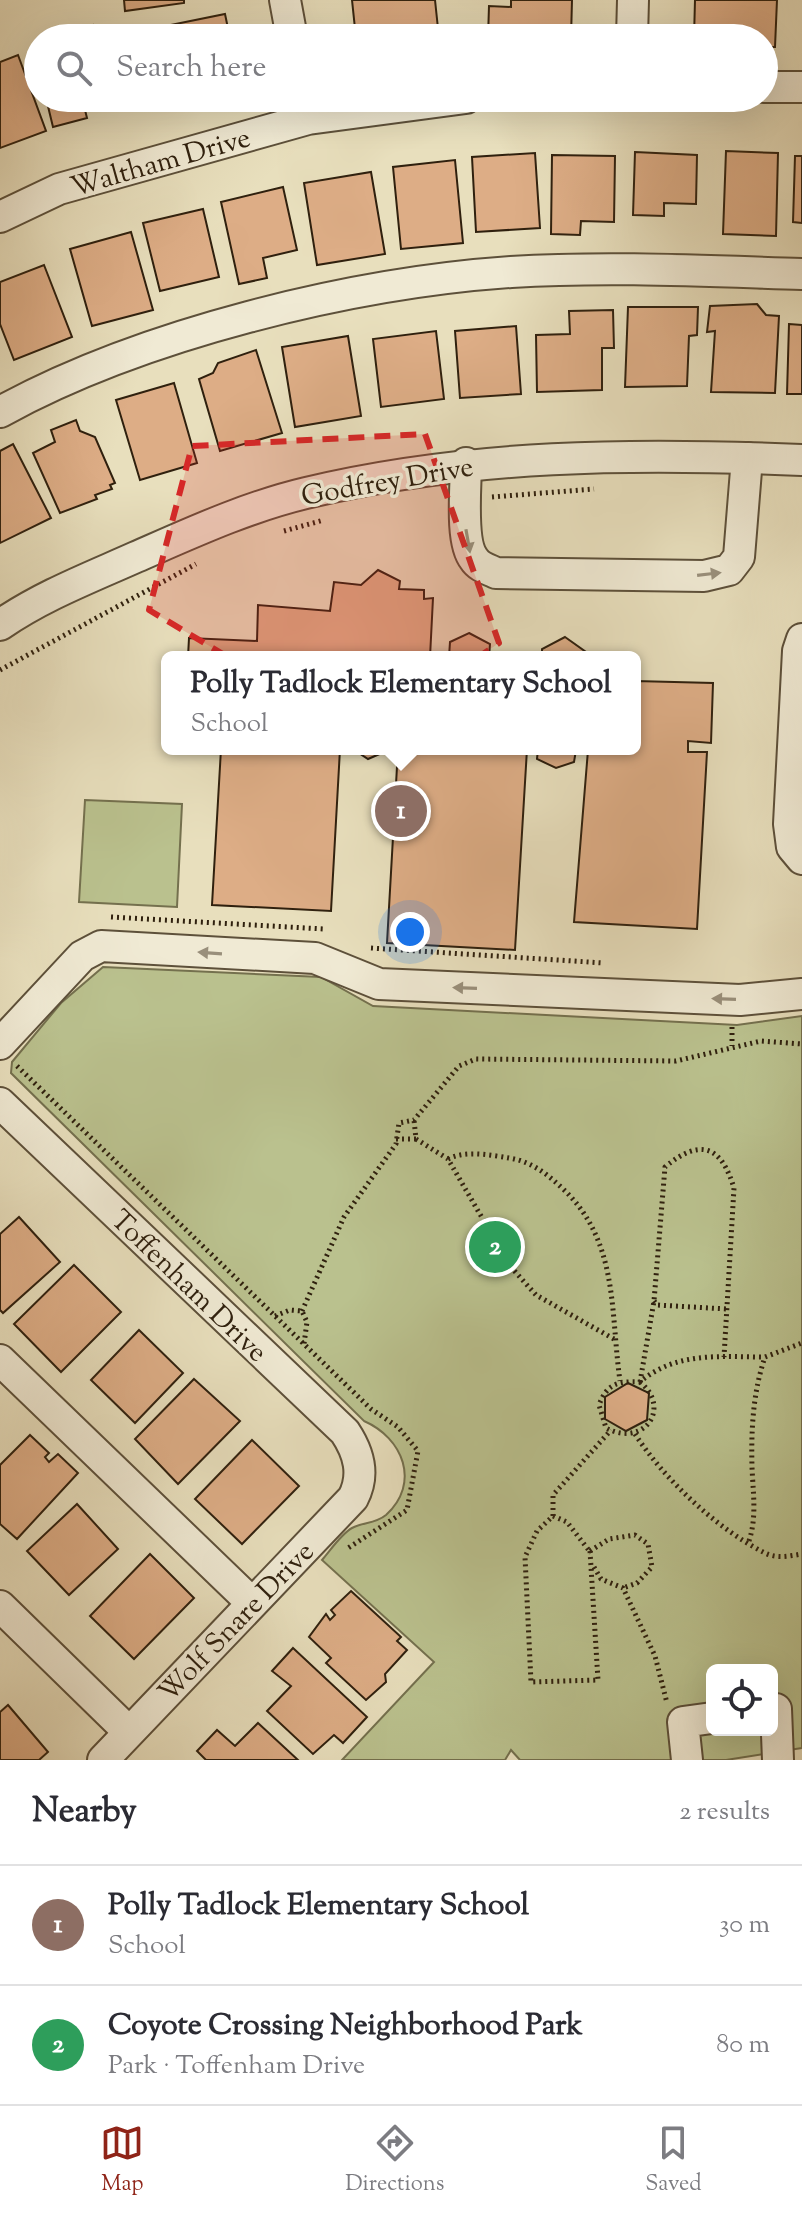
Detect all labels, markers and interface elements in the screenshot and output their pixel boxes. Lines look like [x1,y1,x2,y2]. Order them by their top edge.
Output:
search box [24,24,778,112]
icon: search [52,46,96,90]
text: Search here [116,47,266,90]
street label: Waltham Drive [66,119,255,209]
street label: Godfrey Drive [298,448,477,518]
one-way arrow [463,528,475,553]
one-way arrow [697,567,722,580]
popup [161,651,641,755]
text: Polly Tadlock Elementary School [190,663,612,706]
text: School [190,706,268,743]
pin: 1 [375,781,427,841]
your location [390,912,430,952]
one-way arrow [197,946,222,959]
one-way arrow [452,981,477,994]
one-way arrow [711,992,736,1005]
street label: Toffenham Drive [101,1202,275,1373]
pin: 2 [469,1217,521,1277]
street label: Wolf Snare Drive [150,1534,324,1712]
map controls [706,1664,778,1736]
button: locate [706,1664,778,1736]
text: Nearby [32,1788,137,1837]
text: 2 results [679,1794,770,1831]
text: Polly Tadlock Elementary School [108,1885,529,1928]
text: 1 [54,1907,62,1944]
text: 30 m [719,1907,770,1944]
text: School [108,1928,186,1965]
text: Coyote Crossing Neighborhood Park [108,2005,583,2048]
text: 2 [52,2027,64,2064]
text: 80 m [716,2027,770,2064]
text: Park · Toffenham Drive [108,2048,365,2085]
tab: Map [100,2121,144,2201]
tab: Directions [345,2121,444,2201]
tab: Saved [645,2121,702,2201]

